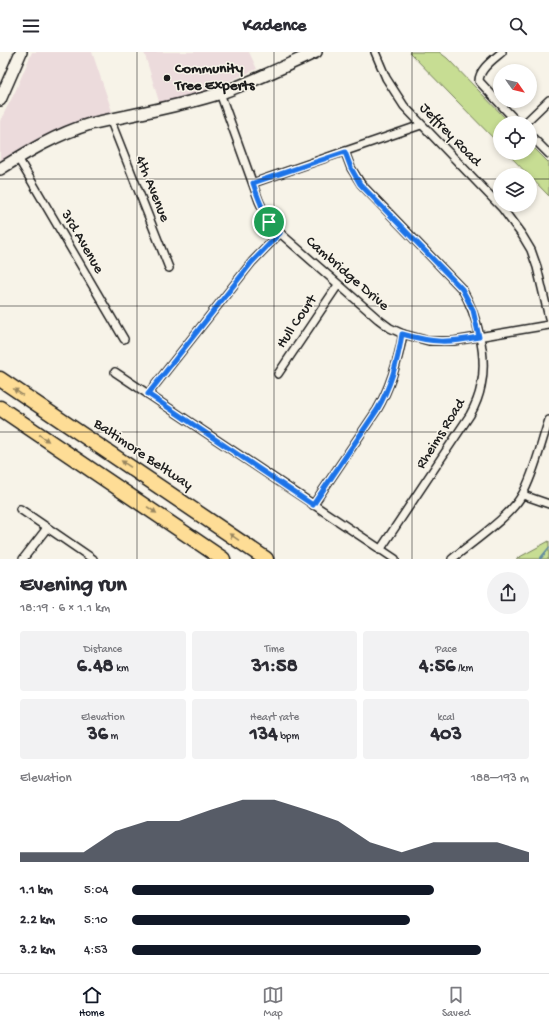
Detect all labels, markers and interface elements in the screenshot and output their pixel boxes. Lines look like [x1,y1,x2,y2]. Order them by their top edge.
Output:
icon: menu [20,15,42,37]
icon: search [507,15,529,37]
text: Kadence [243,16,306,37]
place label: Community Tree Experts [174,60,256,95]
north arrow [493,64,537,108]
map controls [493,64,537,212]
marker: Community Tree Experts [162,73,172,83]
street label: Jeffrey Road [415,99,486,171]
button: locate [493,116,537,160]
street label: 4th Avenue [131,153,174,225]
button: layers [493,168,537,212]
pin [252,205,286,239]
street label: 3rd Avenue [56,206,108,277]
icon: arrive [258,211,280,233]
street label: Cambridge Drive [302,233,393,315]
street label: Hull Court [273,290,322,352]
one-way arrow [13,388,23,396]
street label: Rheims Road [412,395,470,472]
street label: Baltimore Beltway [89,415,197,495]
one-way arrow [39,434,49,442]
one-way arrow [120,461,132,468]
one-way arrow [146,507,157,514]
one-way arrow [229,533,239,541]
button: share [487,572,529,614]
text: Evening run [20,573,127,599]
text: 18:19 · 6 × 1.1 km [20,601,110,616]
text: Distance [83,644,122,656]
text: Time [264,644,285,656]
text: Pace [435,644,457,656]
text: 6.48 [77,656,114,679]
text: 31:58 [251,656,298,679]
text: 4:56 [419,656,455,679]
text: km [114,663,129,675]
text: /km [455,663,473,675]
text: Elevation [81,712,125,724]
text: Heart rate [250,712,299,724]
text: kcal [438,712,455,724]
text: 36 [87,724,108,747]
text: 134 [250,724,278,747]
text: 403 [431,724,462,747]
text: m [108,731,118,743]
text: bpm [278,731,299,743]
text: Elevation [20,771,72,786]
text: 188–193 m [471,771,529,786]
text: 1.1 km [20,883,53,898]
text: 5:04 [84,883,108,898]
text: 2.2 km [20,913,55,928]
text: 5:10 [84,913,108,928]
text: 3.2 km [20,943,55,958]
text: 4:53 [84,943,108,958]
tab: Home [79,984,104,1020]
tab: Map [262,984,284,1020]
tab: Saved [442,984,470,1020]

